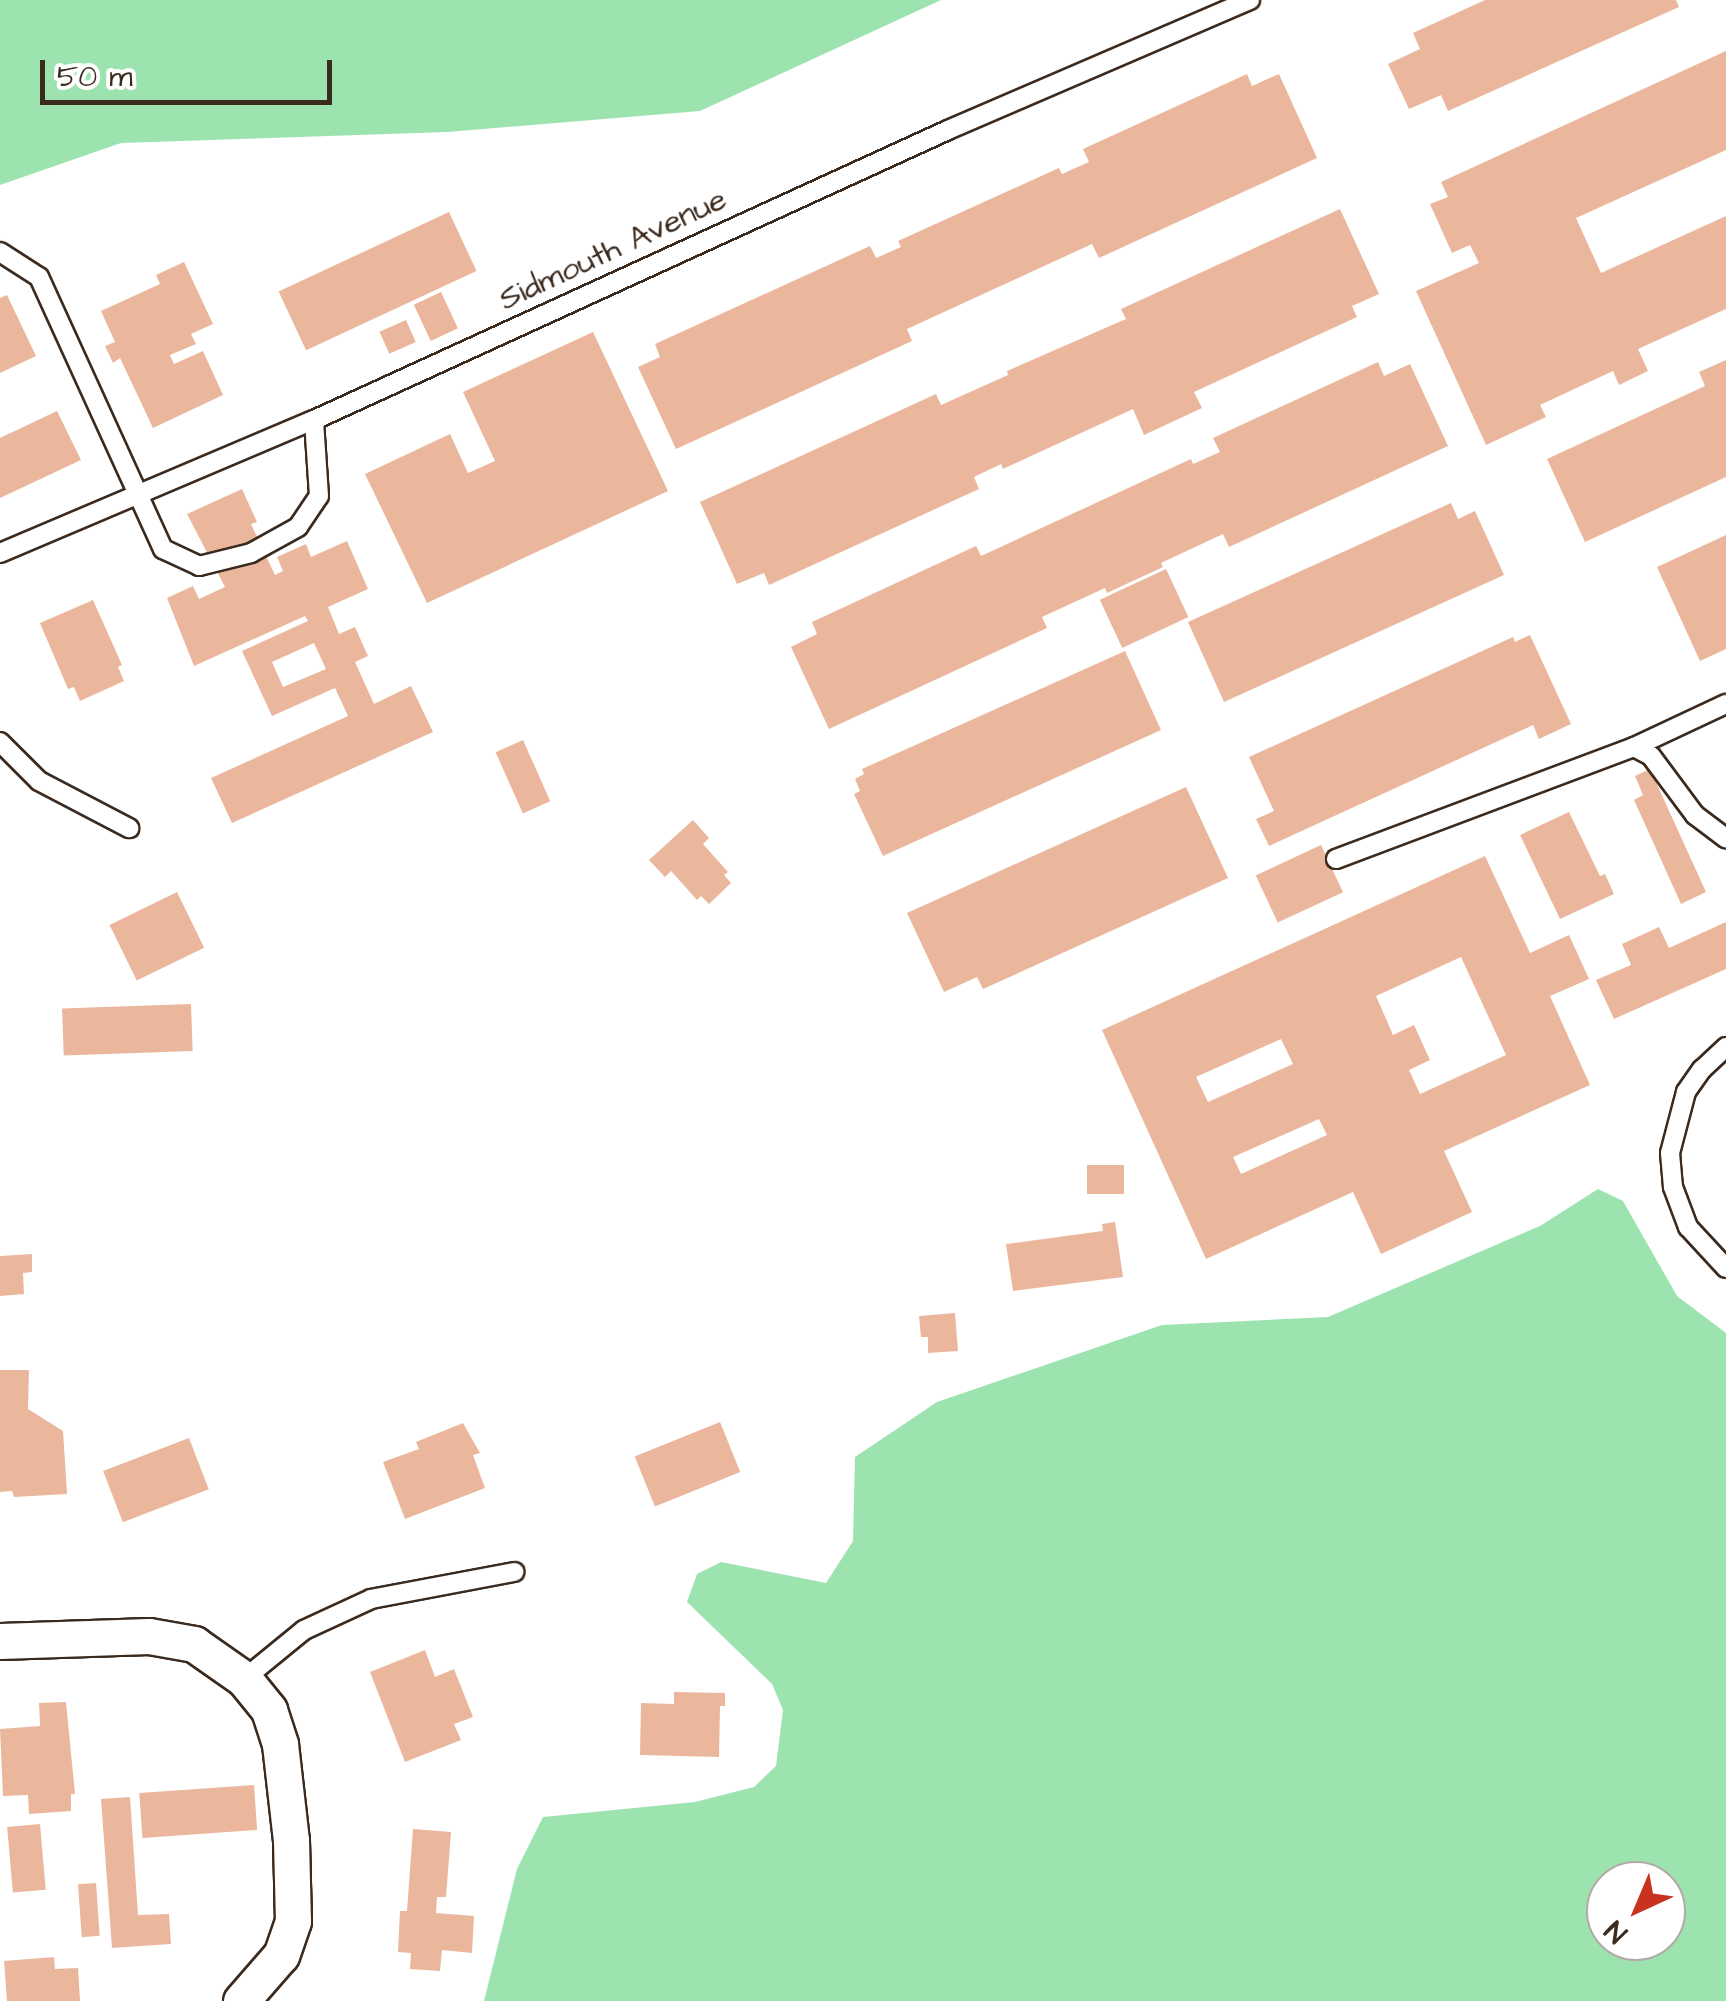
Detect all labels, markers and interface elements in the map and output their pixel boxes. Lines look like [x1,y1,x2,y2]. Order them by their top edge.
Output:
scale bar [45,40,338,102]
text: 50 m [57,56,133,98]
street label: Sidmouth Avenue [493,181,733,319]
north arrow [1586,1861,1686,1961]
text: N [1596,1911,1636,1952]

